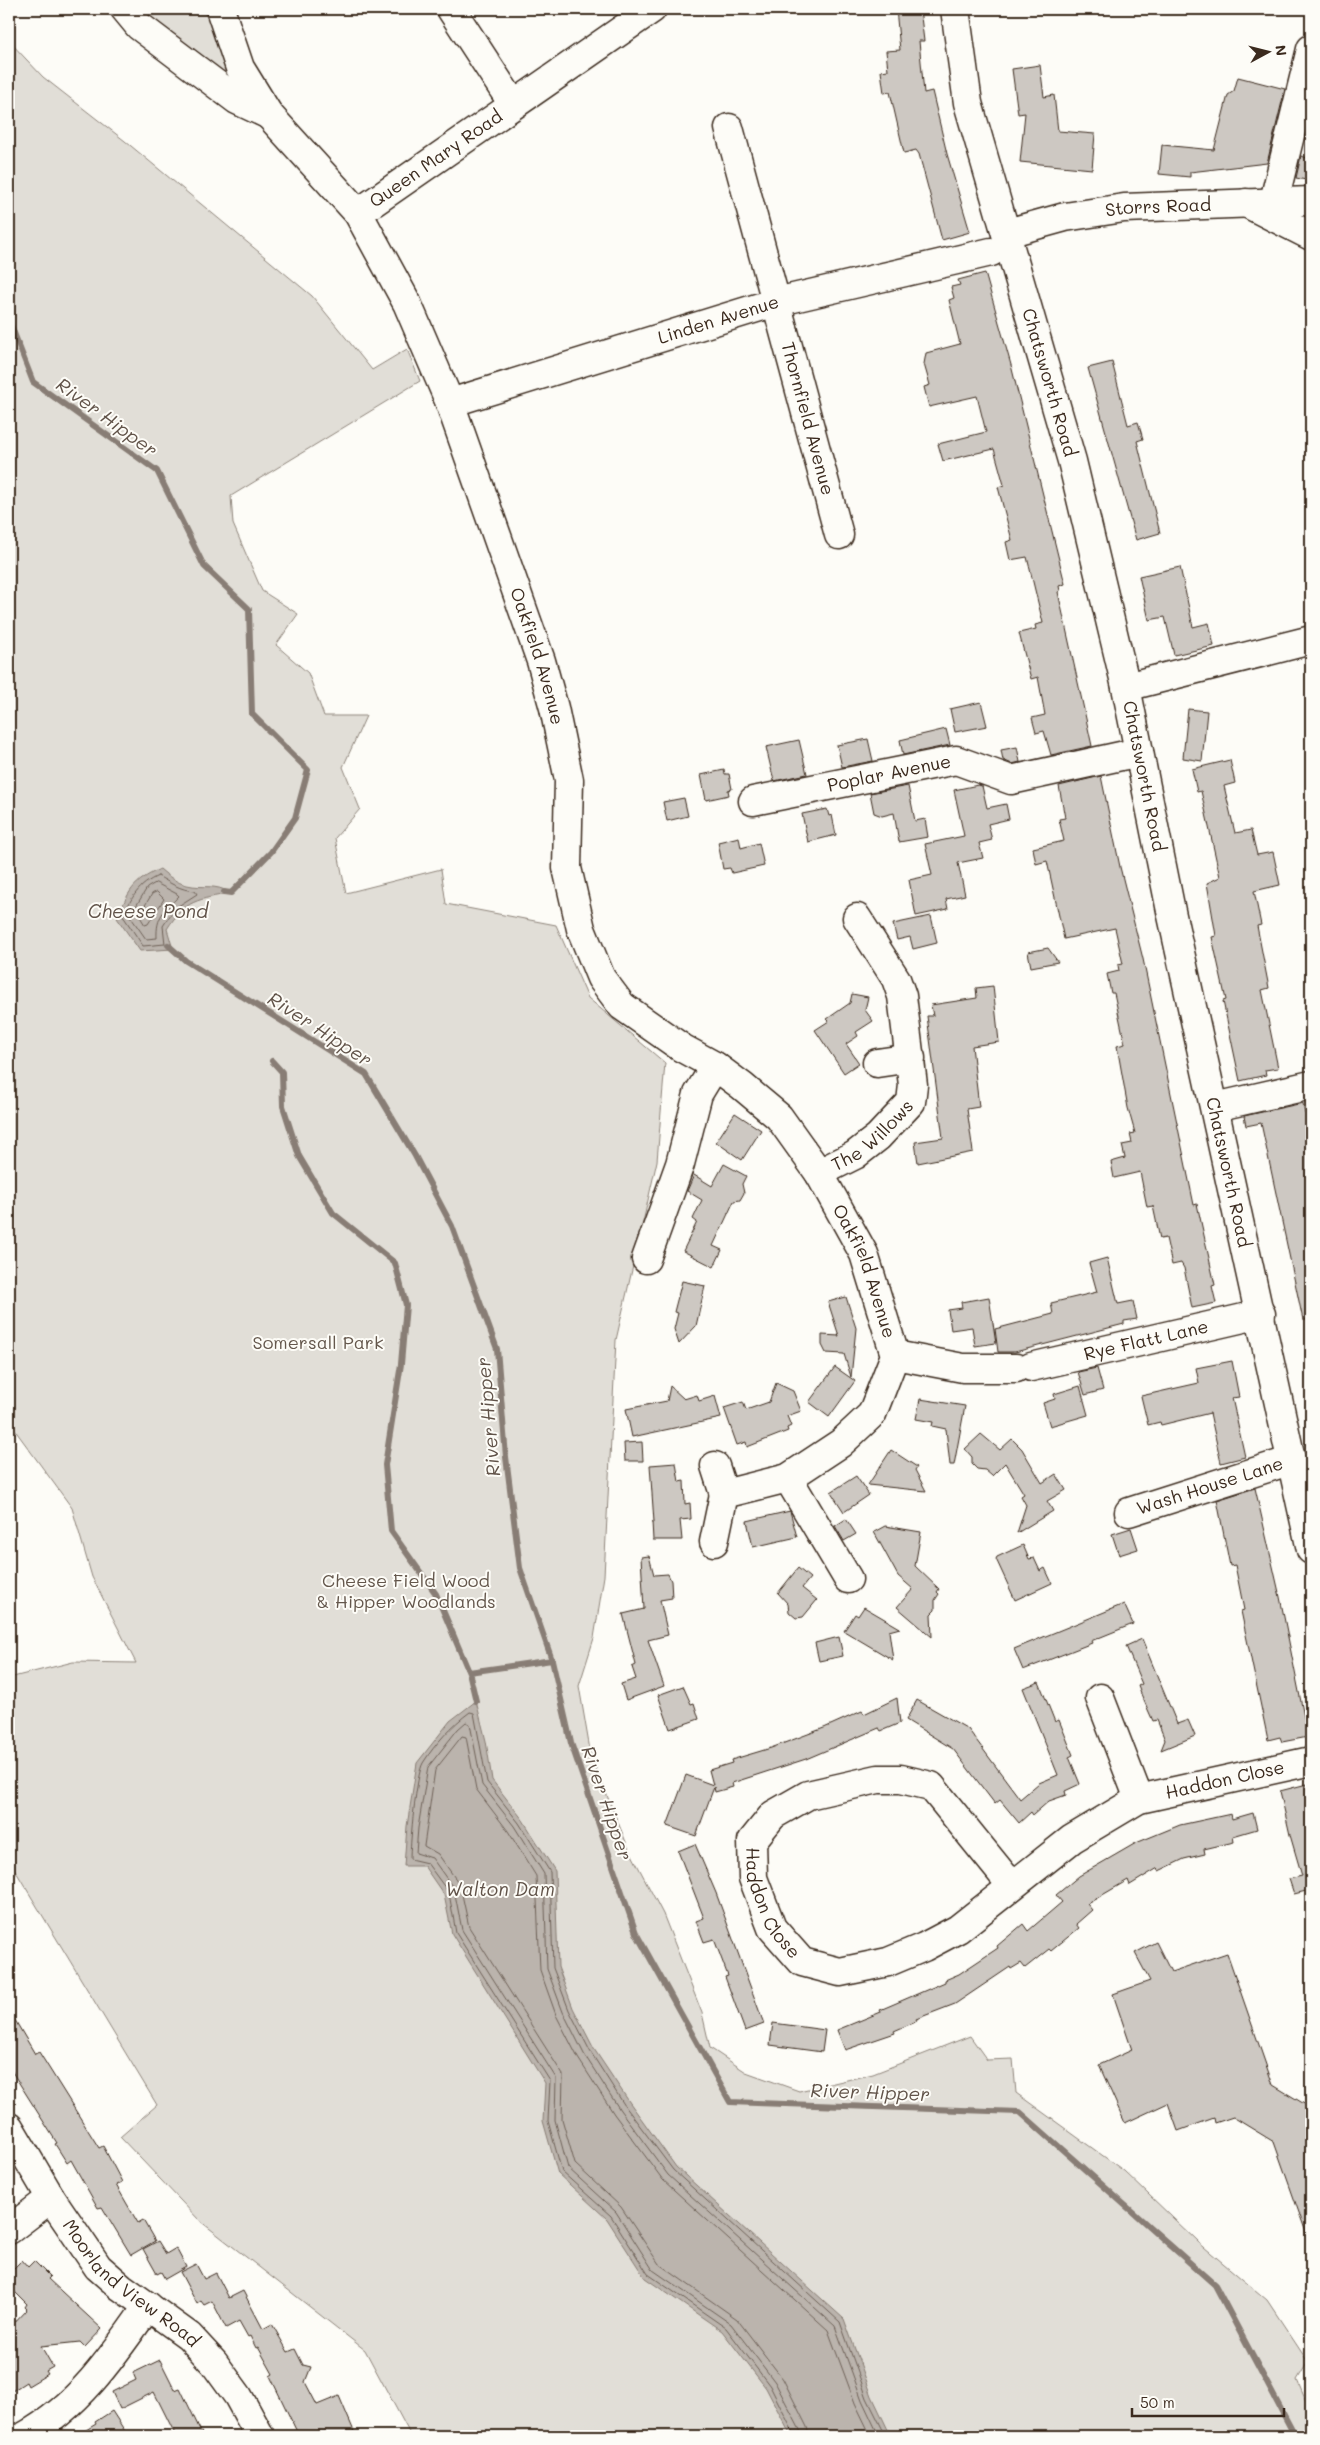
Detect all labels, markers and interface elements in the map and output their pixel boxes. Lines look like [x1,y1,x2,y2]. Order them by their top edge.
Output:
north arrow [1242,28,1292,78]
text: N [1271,44,1291,57]
street label: Queen Mary Road [364,104,507,213]
street label: Storrs Road [1103,192,1212,222]
street label: Linden Avenue [655,289,782,349]
street label: Chatsworth Road [1017,305,1083,459]
street label: Thornfield Avenue [776,339,841,498]
water label: River Hipper [52,371,163,462]
street label: Oakfield Avenue [505,584,570,727]
street label: Chatsworth Road [1118,698,1172,853]
street label: Poplar Avenue [825,748,953,797]
water label: Cheese Pond [88,898,209,923]
water label: River Hipper [263,986,377,1072]
street label: The Willows [827,1094,918,1176]
street label: Chatsworth Road [1201,1095,1257,1250]
street label: Oakfield Avenue [828,1199,902,1341]
street label: Rye Flatt Lane [1081,1314,1210,1365]
park label: Somersall Park [253,1330,383,1354]
water label: River Hipper [470,1356,505,1478]
street label: Wash House Lane [1133,1451,1286,1520]
park label: Cheese Field Wood & Hipper Woodlands [316,1568,496,1613]
water label: River Hipper [576,1742,639,1863]
street label: Haddon Close [1163,1754,1287,1804]
street label: Haddon Close [741,1847,806,1963]
water label: Walton Dam [445,1876,555,1901]
water label: River Hipper [810,2077,930,2106]
street label: Moorland View Road [58,2214,206,2352]
scale bar [1132,2385,1285,2417]
text: 50 m [1140,2392,1175,2412]

